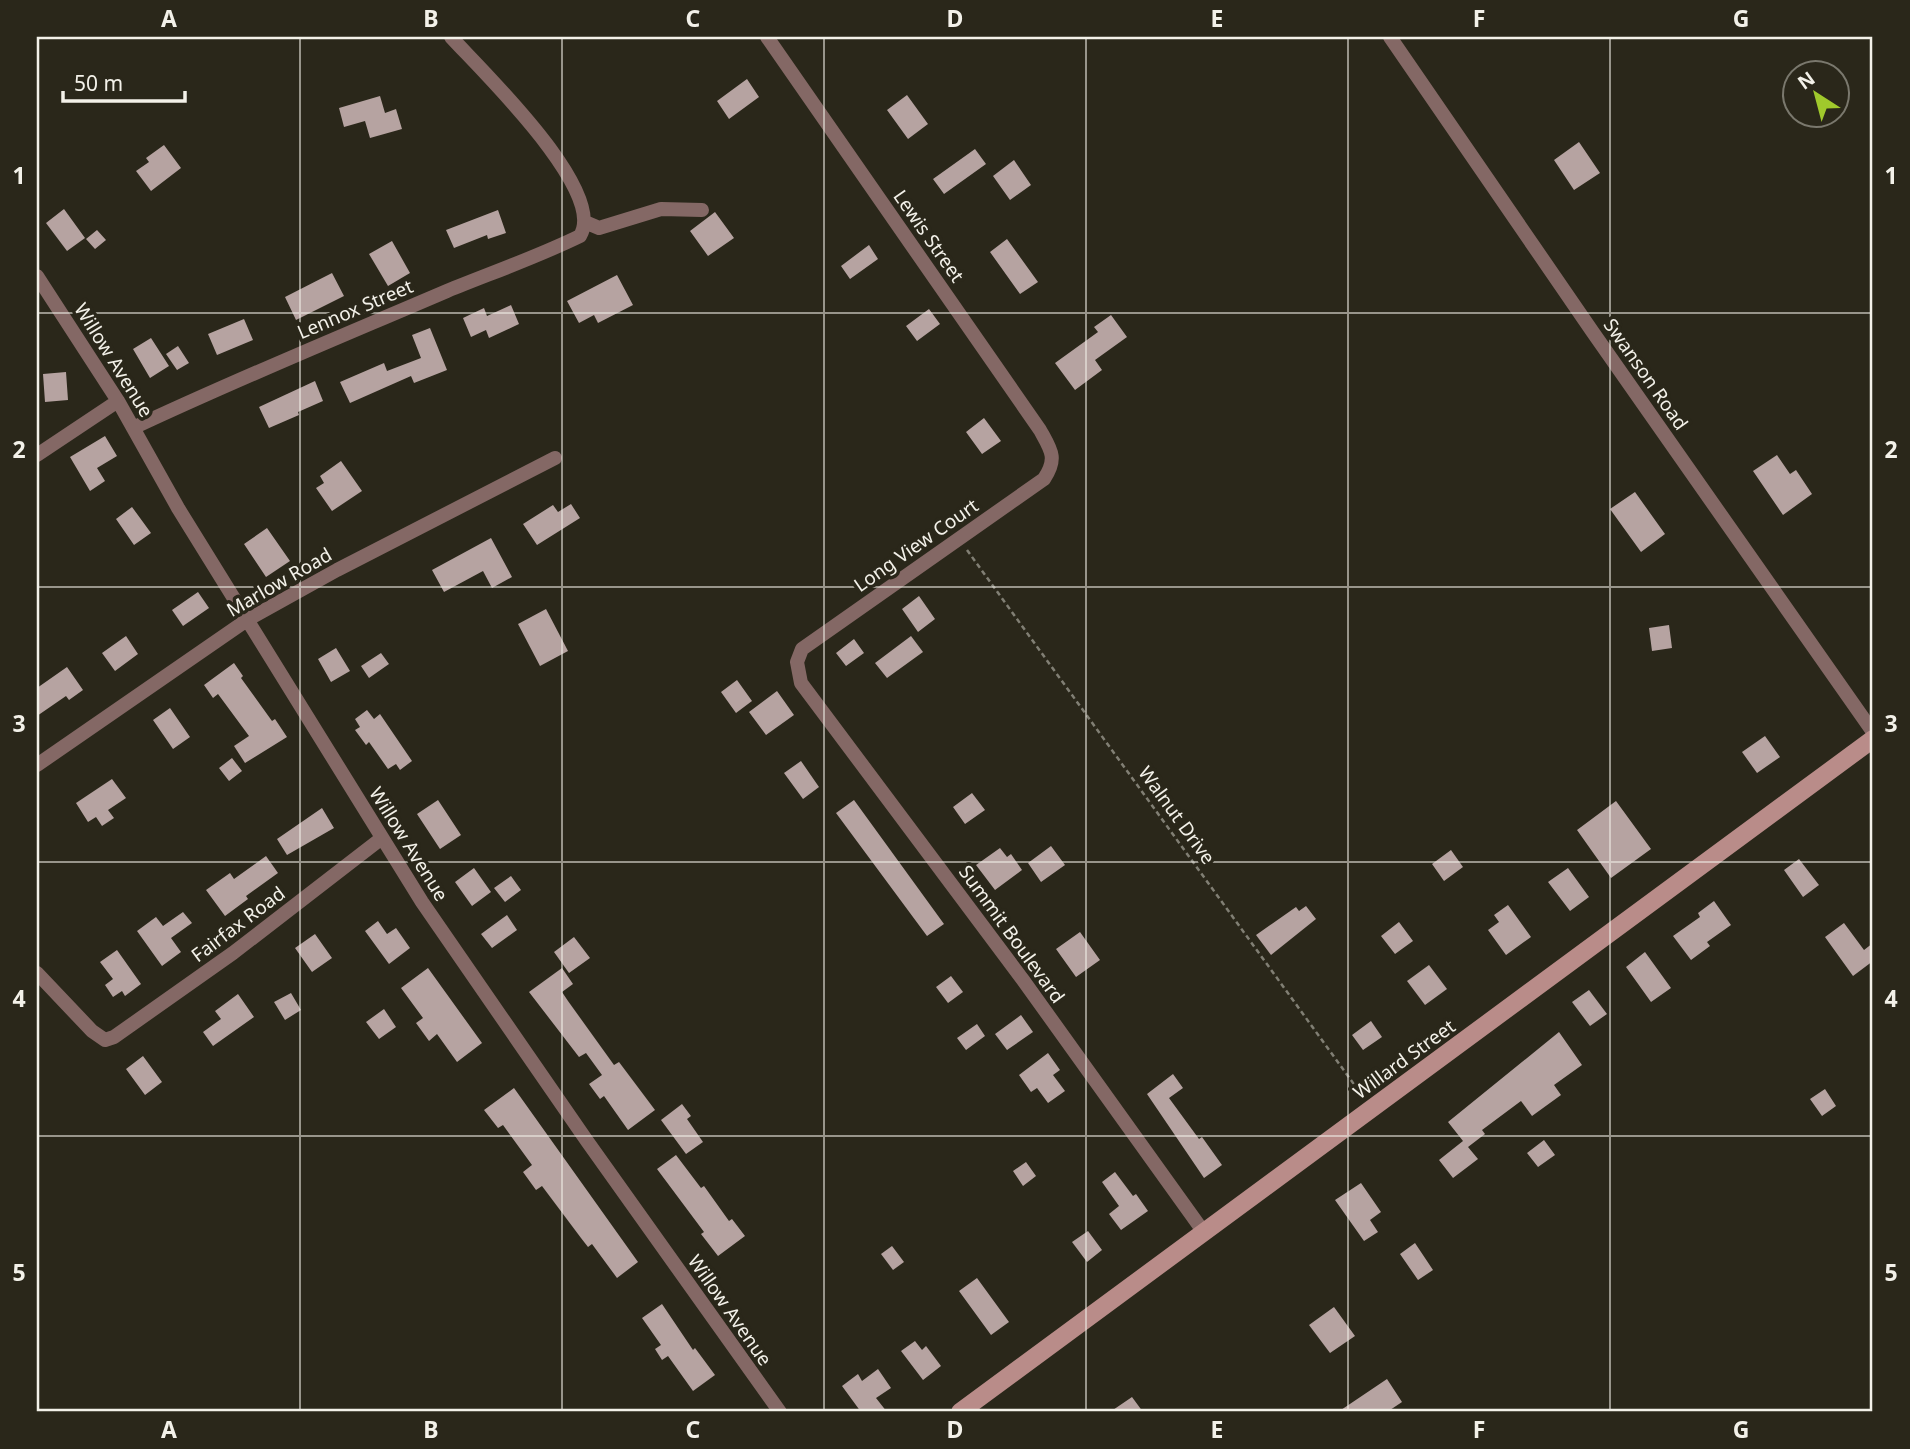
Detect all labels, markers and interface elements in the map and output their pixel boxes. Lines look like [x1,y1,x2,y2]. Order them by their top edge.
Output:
text: A [161,2,177,34]
text: B [423,2,439,34]
text: C [686,2,701,34]
text: D [947,2,963,34]
text: E [1211,2,1223,34]
text: F [1473,2,1485,34]
text: G [1733,2,1749,34]
scale bar [63,60,186,104]
north arrow [1780,60,1850,130]
text: N [1792,65,1820,95]
text: 50 m [74,69,123,97]
text: 1 [12,159,26,191]
text: 1 [1884,159,1898,191]
street label: Lewis Street [888,185,970,287]
street label: Lennox Street [293,273,417,345]
street label: Willow Avenue [69,298,159,422]
street label: Swanson Road [1598,313,1694,435]
text: 2 [12,433,26,465]
text: 2 [1884,433,1898,465]
street label: Long View Court [849,492,983,598]
street label: Marlow Road [222,541,336,623]
text: 3 [12,707,26,739]
text: 3 [1884,707,1898,739]
street label: Walnut Drive [1133,761,1221,869]
street label: Willow Avenue [364,782,454,906]
street label: Summit Boulevard [953,860,1071,1008]
street label: Fairfax Road [186,880,290,968]
text: 4 [12,982,26,1014]
text: 4 [1884,982,1898,1014]
street label: Willard Street [1348,1013,1460,1105]
street label: Willow Avenue [682,1249,778,1371]
text: 5 [12,1256,26,1288]
text: 5 [1884,1256,1898,1288]
text: A [161,1413,177,1445]
text: B [423,1413,439,1445]
text: C [686,1413,701,1445]
text: D [947,1413,963,1445]
text: E [1211,1413,1223,1445]
text: F [1473,1413,1485,1445]
text: G [1733,1413,1749,1445]

